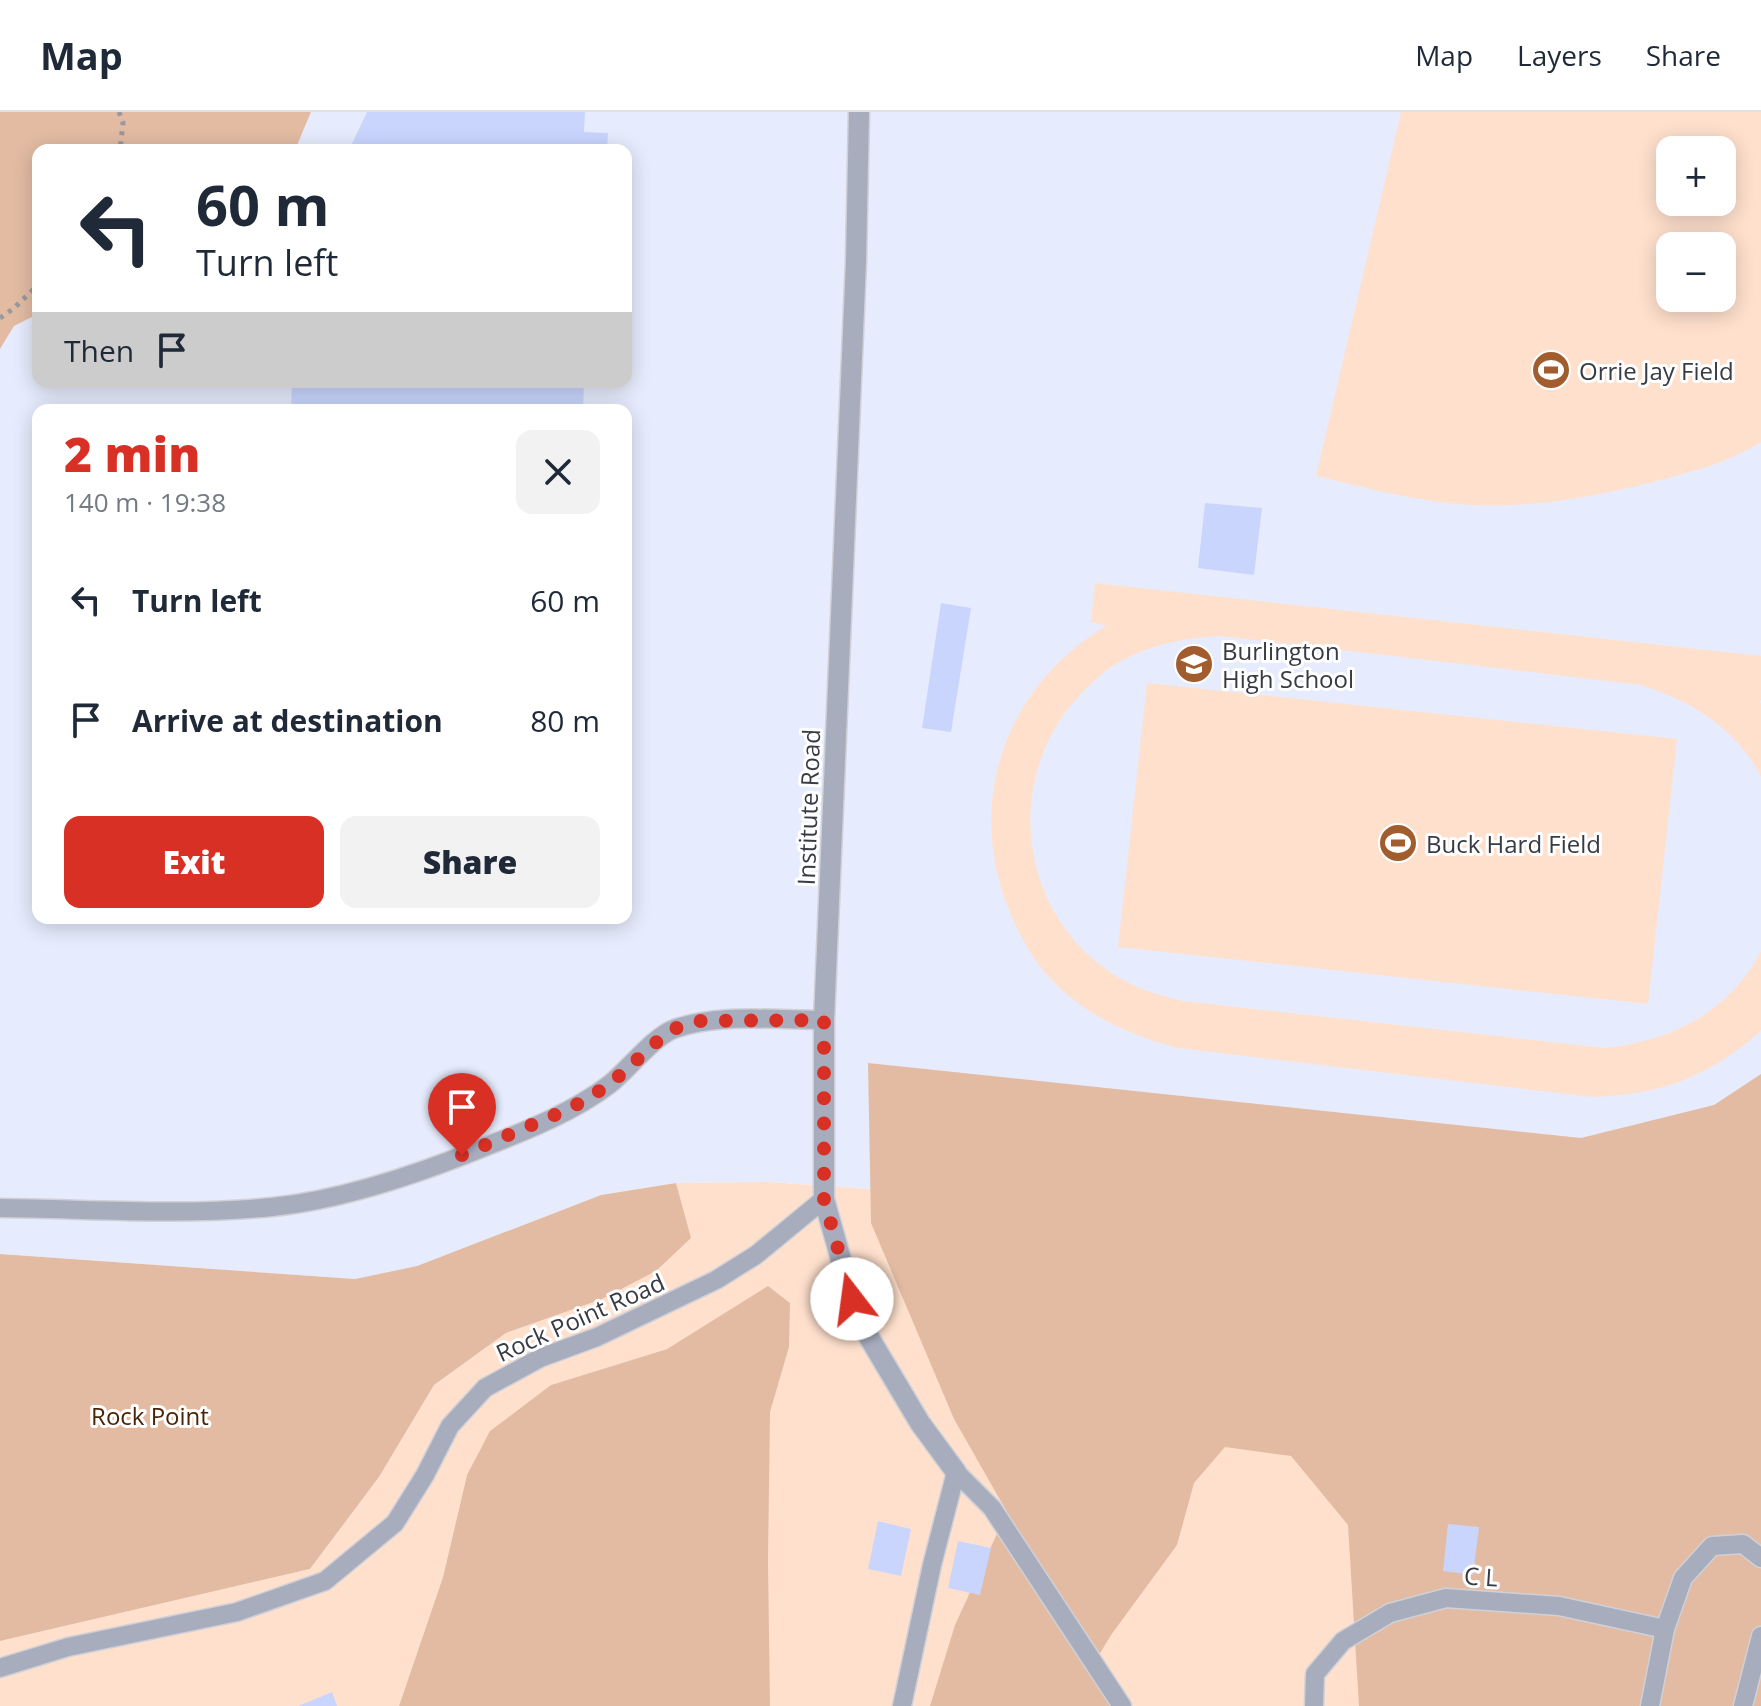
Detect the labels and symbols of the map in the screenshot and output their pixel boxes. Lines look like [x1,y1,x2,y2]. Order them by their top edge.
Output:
sports icon: Orrie Jay Field [1530,349,1572,391]
place label: Orrie Jay Field [1579,354,1734,387]
place label: Burlington High School [1222,634,1354,695]
school or university icon: Burlington High School [1173,643,1215,685]
street label: Institute Road [789,728,827,886]
sports icon: Buck Hard Field [1377,822,1419,864]
place label: Buck Hard Field [1426,827,1601,860]
pin [428,1073,496,1155]
position arrow [810,1257,894,1341]
street label: Rock Point Road [490,1265,670,1369]
park label: Rock Point [91,1399,209,1432]
street label: C L [1463,1558,1499,1594]

